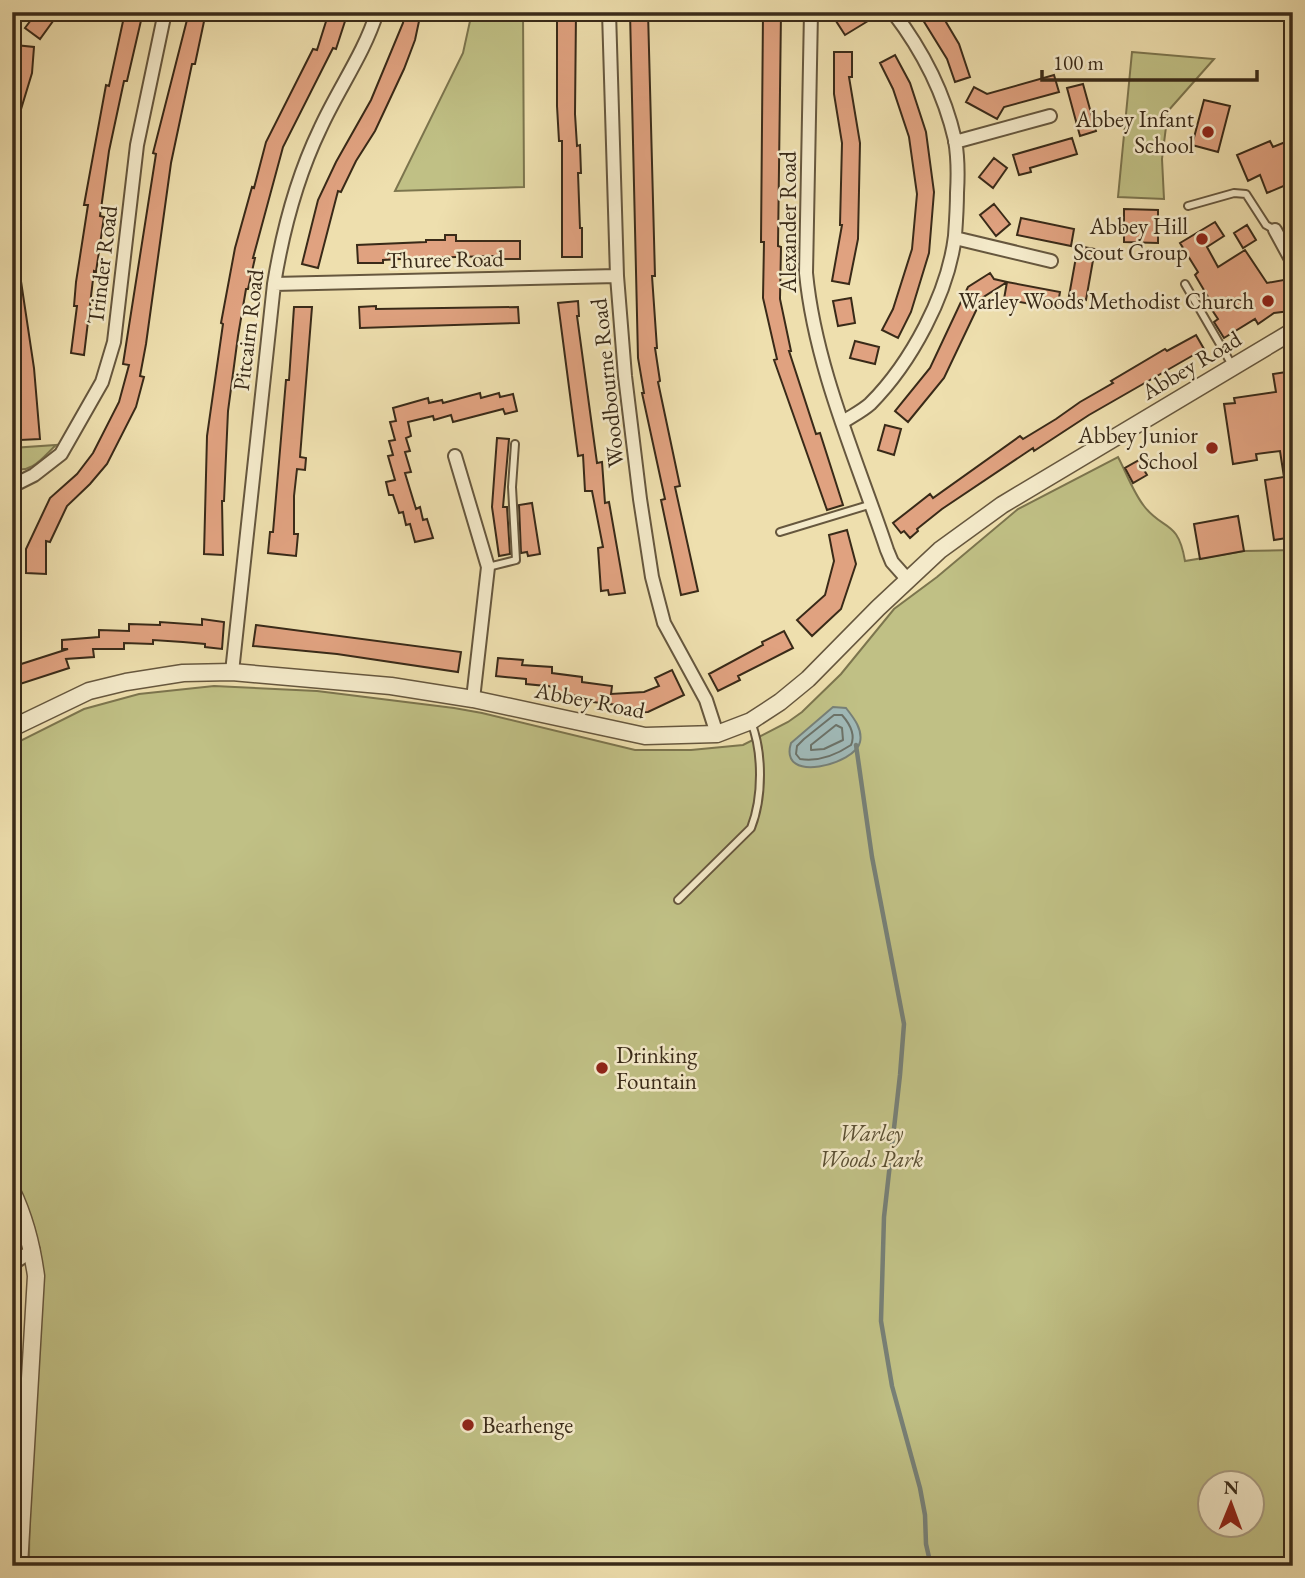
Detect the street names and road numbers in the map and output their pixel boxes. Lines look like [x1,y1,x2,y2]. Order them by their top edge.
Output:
street label: Alexander Road [773,151,803,294]
street label: Trinder Road [80,203,124,326]
street label: Thuree Road [386,243,504,275]
street label: Pitcairn Road [226,267,270,392]
street label: Woodbourne Road [583,297,631,469]
street label: Abbey Road [1135,323,1247,407]
street label: Abbey Road [531,674,648,725]

